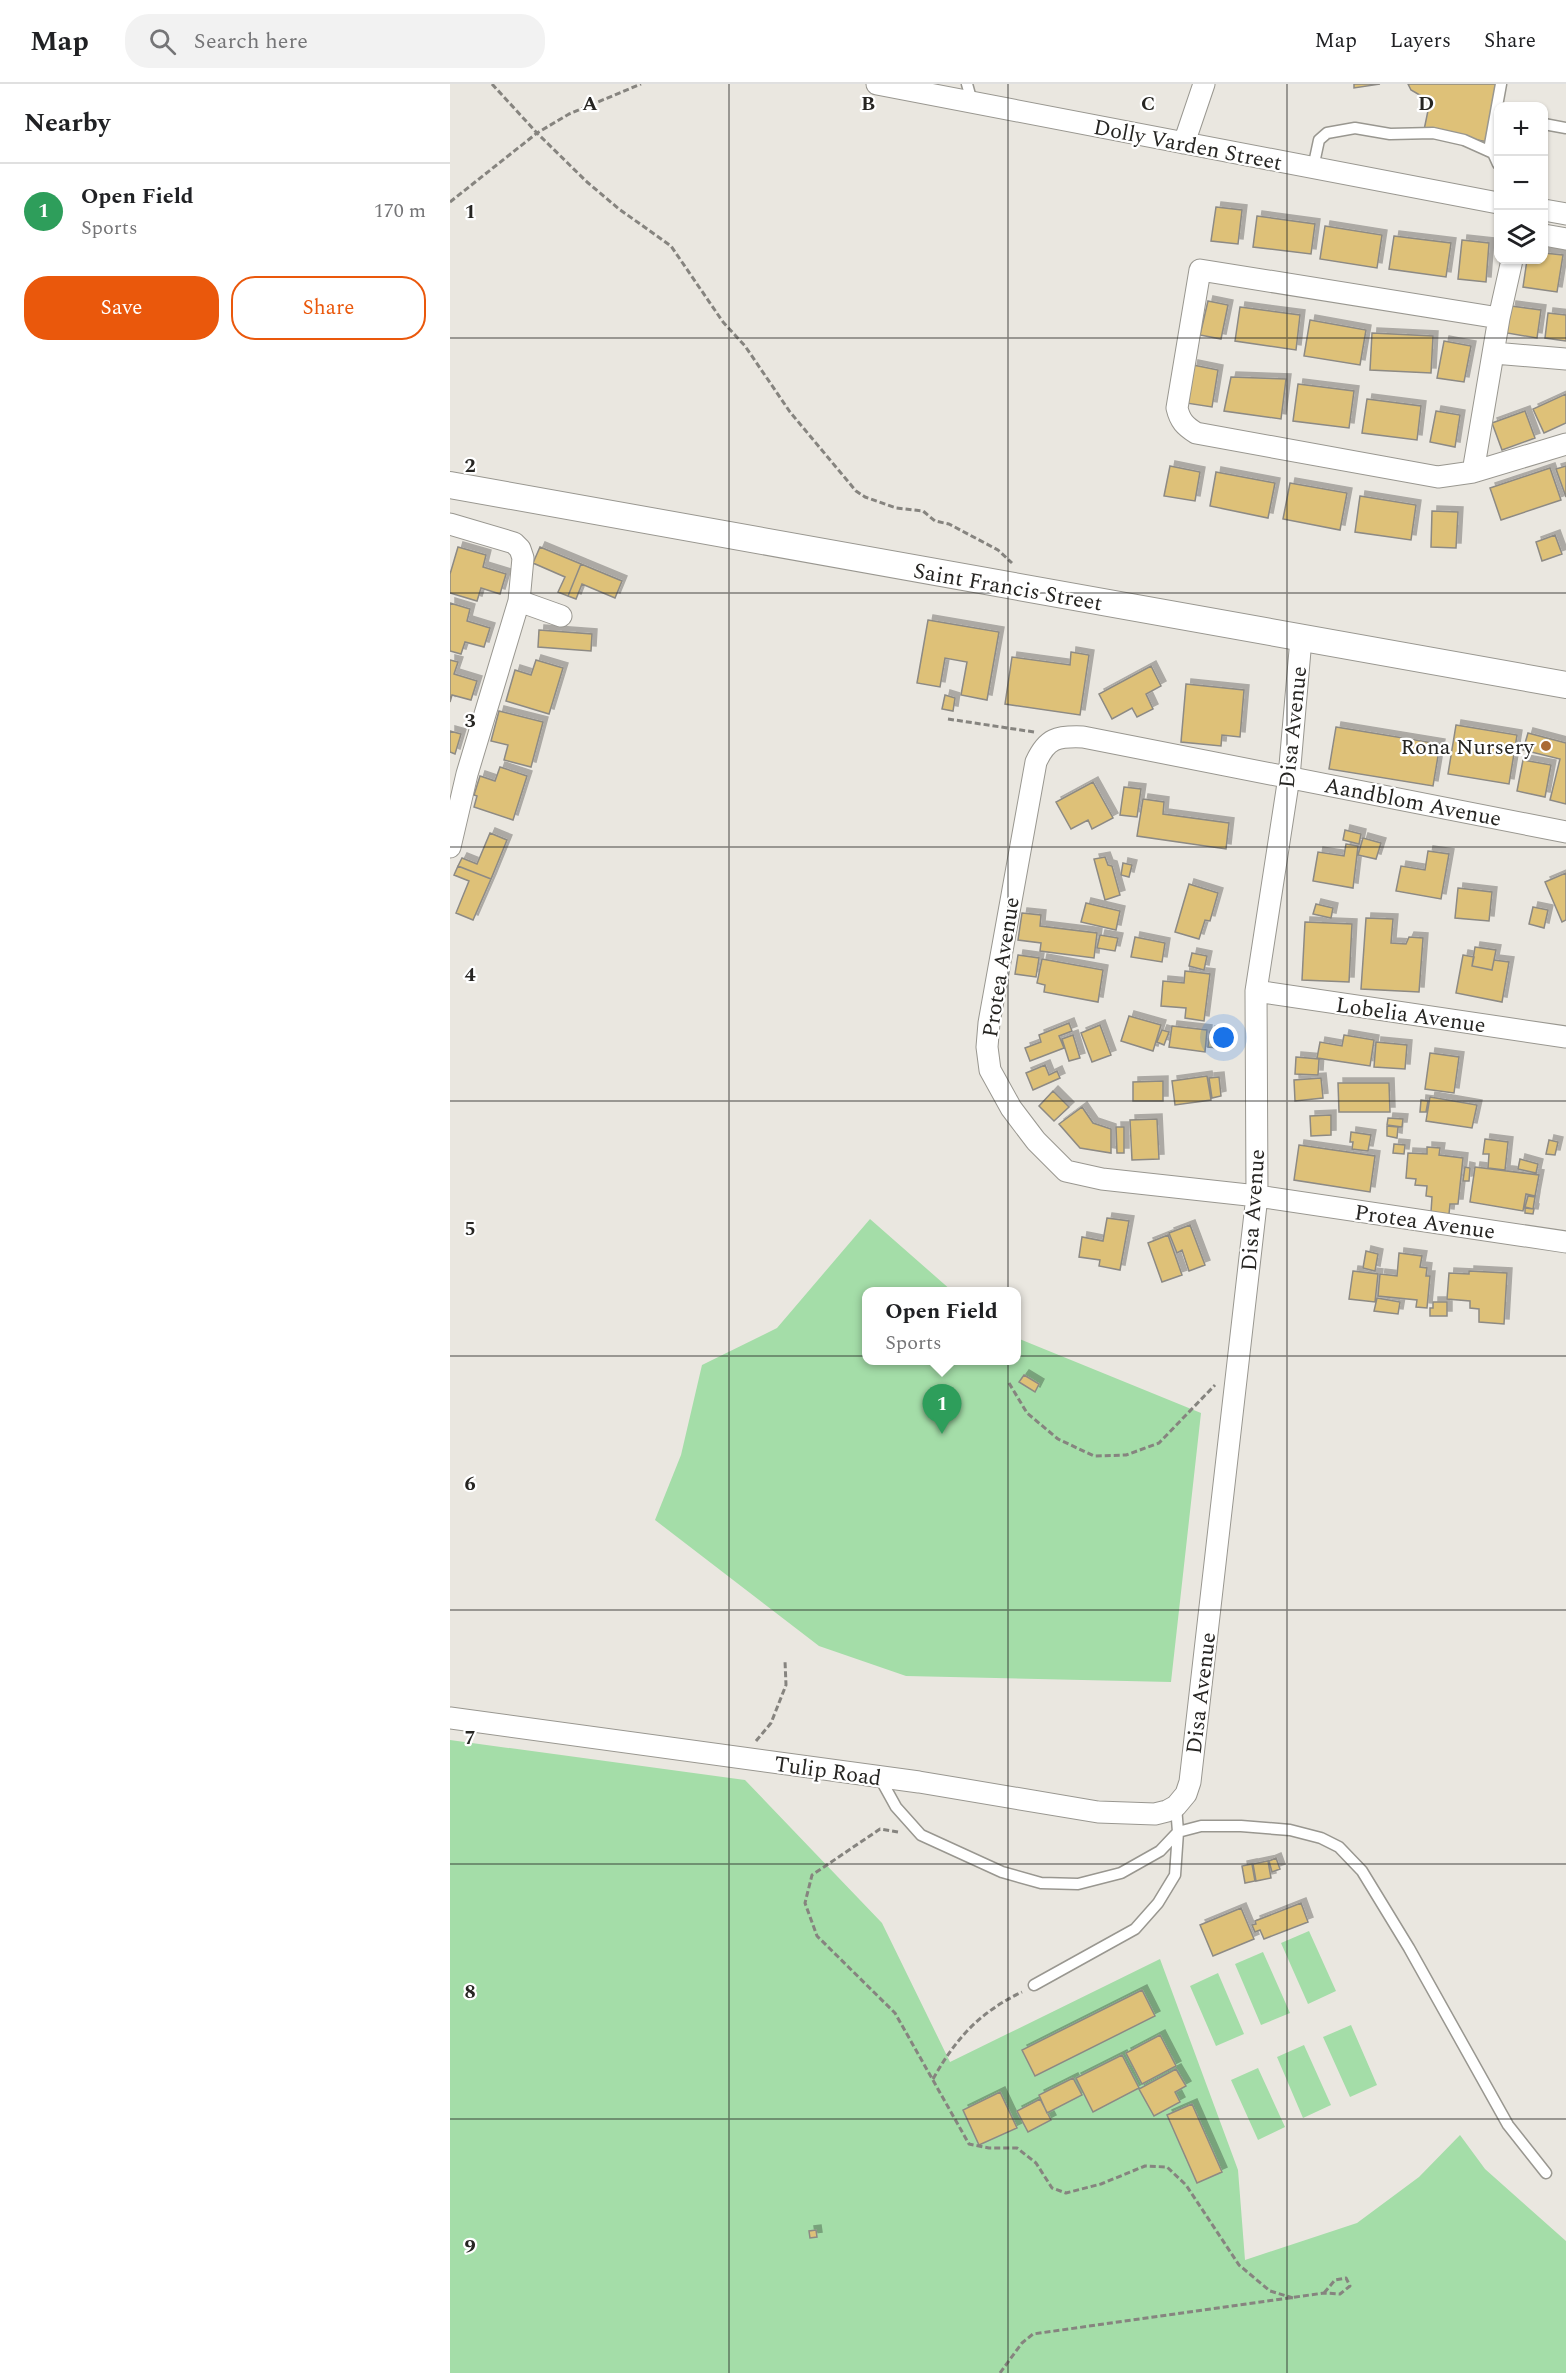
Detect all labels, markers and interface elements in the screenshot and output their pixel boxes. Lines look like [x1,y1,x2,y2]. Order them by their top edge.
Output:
search box [125,14,545,68]
text: Map [30,20,89,63]
icon: search [146,25,179,58]
text: Search here [194,25,308,58]
text: Map [1315,25,1357,57]
text: Layers [1390,25,1451,57]
text: Share [1484,25,1536,57]
text: A [582,89,598,119]
text: B [861,89,875,119]
text: C [1141,89,1155,119]
text: D [1418,89,1434,119]
map controls [1494,102,1548,264]
button: + [1494,102,1548,156]
text: Nearby [24,103,110,143]
street label: Dolly Varden Street [1091,111,1285,180]
button: − [1494,156,1548,210]
text: Open Field [81,180,194,213]
text: 1 [38,196,49,226]
text: 170 m [374,196,426,226]
text: 1 [464,197,476,227]
button: layers [1494,210,1548,264]
text: Sports [81,213,138,243]
button: Save [24,276,219,340]
button: Share [231,276,426,340]
text: 2 [464,451,476,481]
street label: Saint Francis Street [911,555,1105,620]
street label: Disa Avenue [1271,665,1316,790]
text: 3 [464,706,476,736]
place label: Rona Nursery [1401,731,1535,764]
marker: Rona Nursery [1539,739,1553,753]
street label: Aandblom Avenue [1321,769,1504,836]
street label: Protea Avenue [974,895,1029,1040]
text: 4 [464,960,476,990]
street label: Lobelia Avenue [1334,989,1488,1042]
your location [1209,1023,1238,1052]
street label: Disa Avenue [1233,1148,1274,1272]
street label: Protea Avenue [1352,1196,1497,1249]
text: 5 [464,1214,476,1244]
popup [862,1287,1021,1365]
text: Open Field [885,1295,998,1328]
text: Sports [885,1328,942,1358]
pin: 1 [922,1384,962,1434]
text: 6 [464,1469,476,1499]
street label: Disa Avenue [1178,1630,1225,1756]
text: 7 [464,1723,476,1753]
street label: Tulip Road [772,1748,884,1795]
text: 8 [464,1977,476,2007]
text: 9 [464,2232,476,2262]

